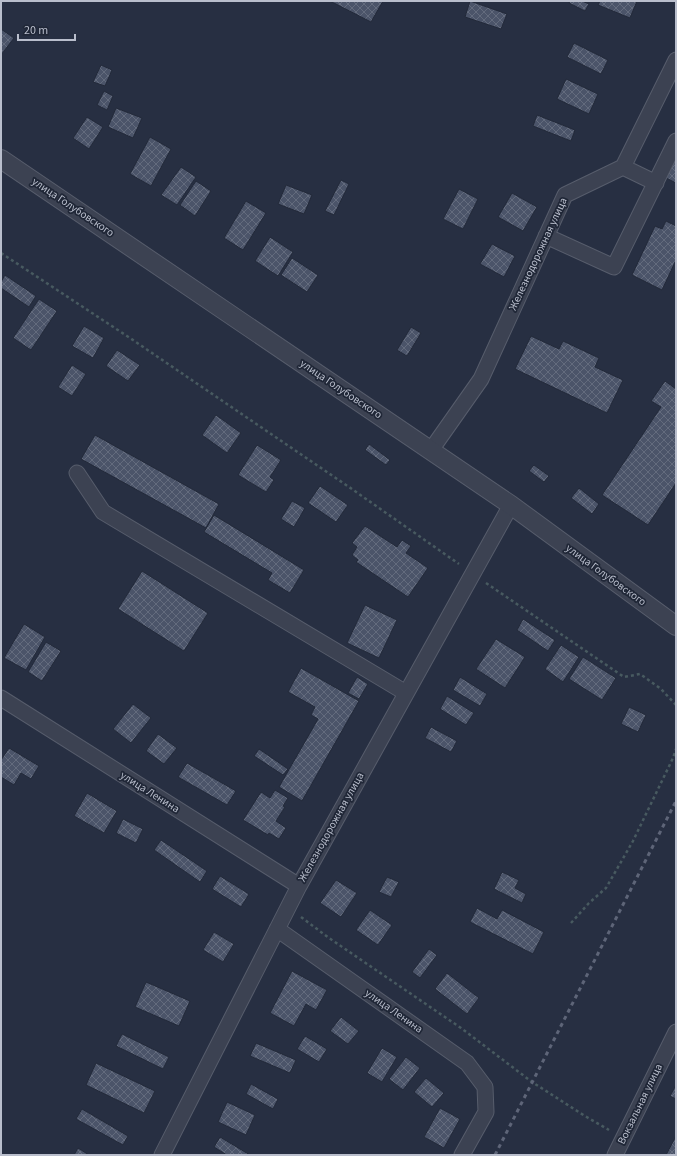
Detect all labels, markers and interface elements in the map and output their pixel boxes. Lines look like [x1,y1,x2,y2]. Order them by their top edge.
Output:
scale bar [18,16,75,42]
text: 20 m [24,22,48,39]
street label: улица Голубовского [29,174,117,240]
street label: Железнодорожная улица [505,195,571,313]
street label: улица Голубовского [297,356,385,422]
street label: улица Голубовского [563,541,649,609]
street label: улица Ленина [117,768,183,816]
street label: Железнодорожная улица [295,770,367,884]
street label: улица Ленина [362,985,426,1037]
street label: Вокзальная улица [614,1061,666,1147]

